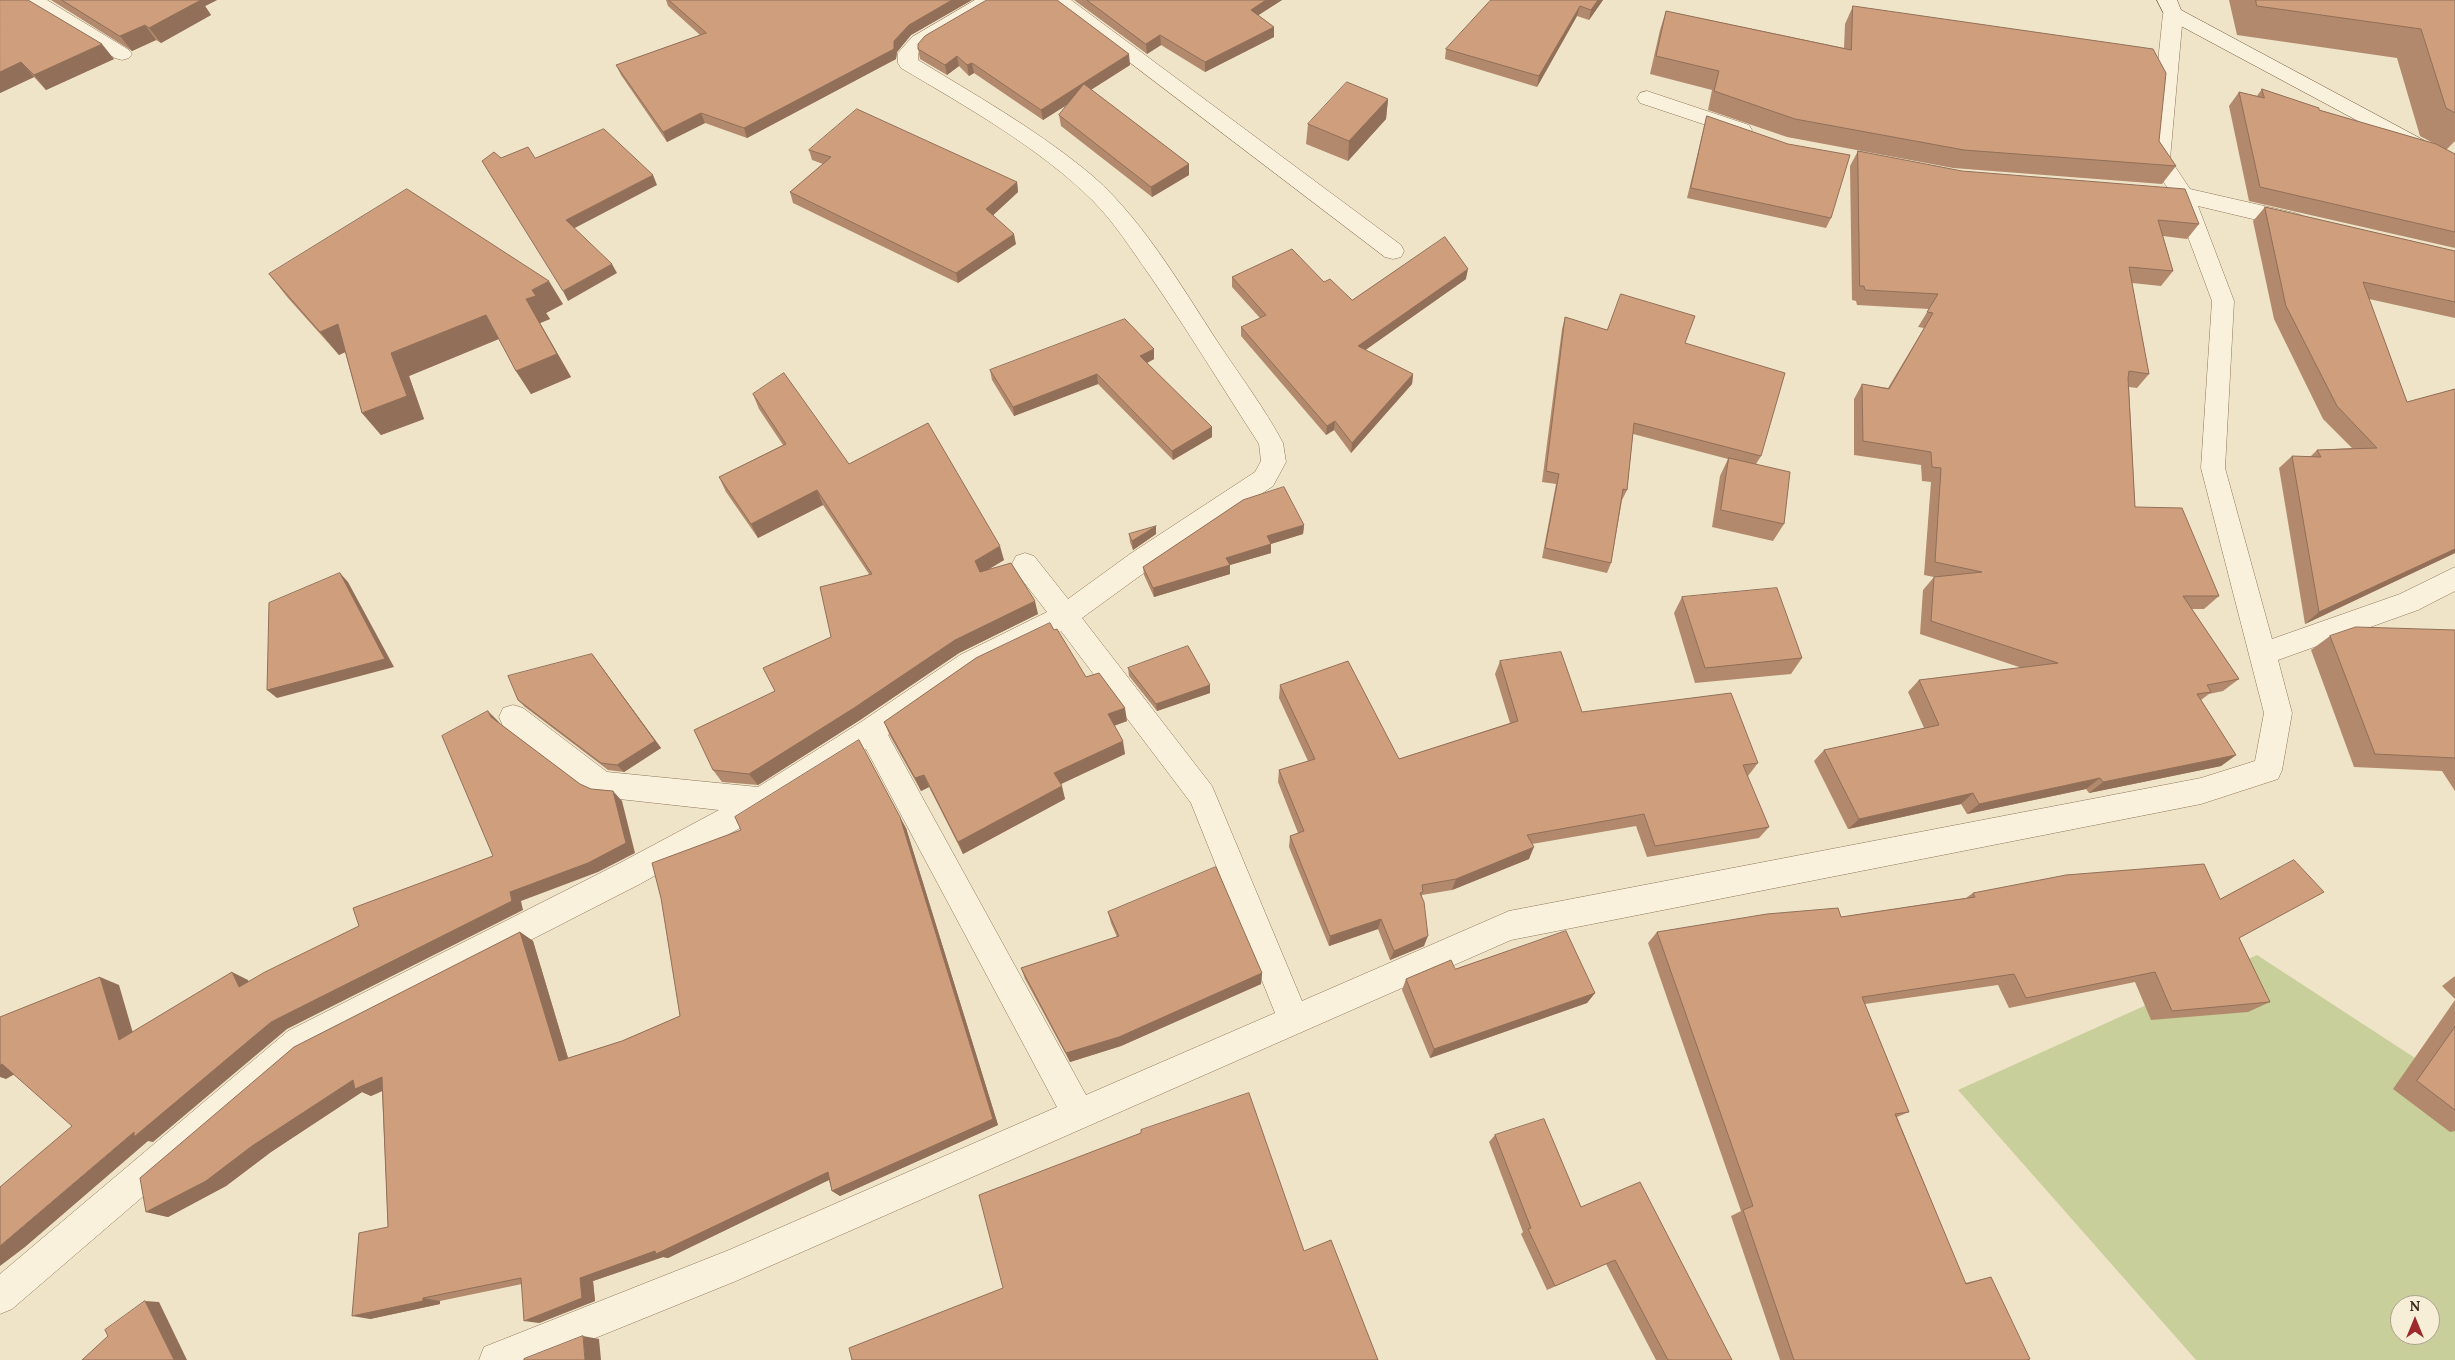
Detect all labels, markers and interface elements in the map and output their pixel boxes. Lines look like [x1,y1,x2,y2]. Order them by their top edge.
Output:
north arrow [2390,1295,2440,1345]
text: N [2410,1297,2420,1315]

